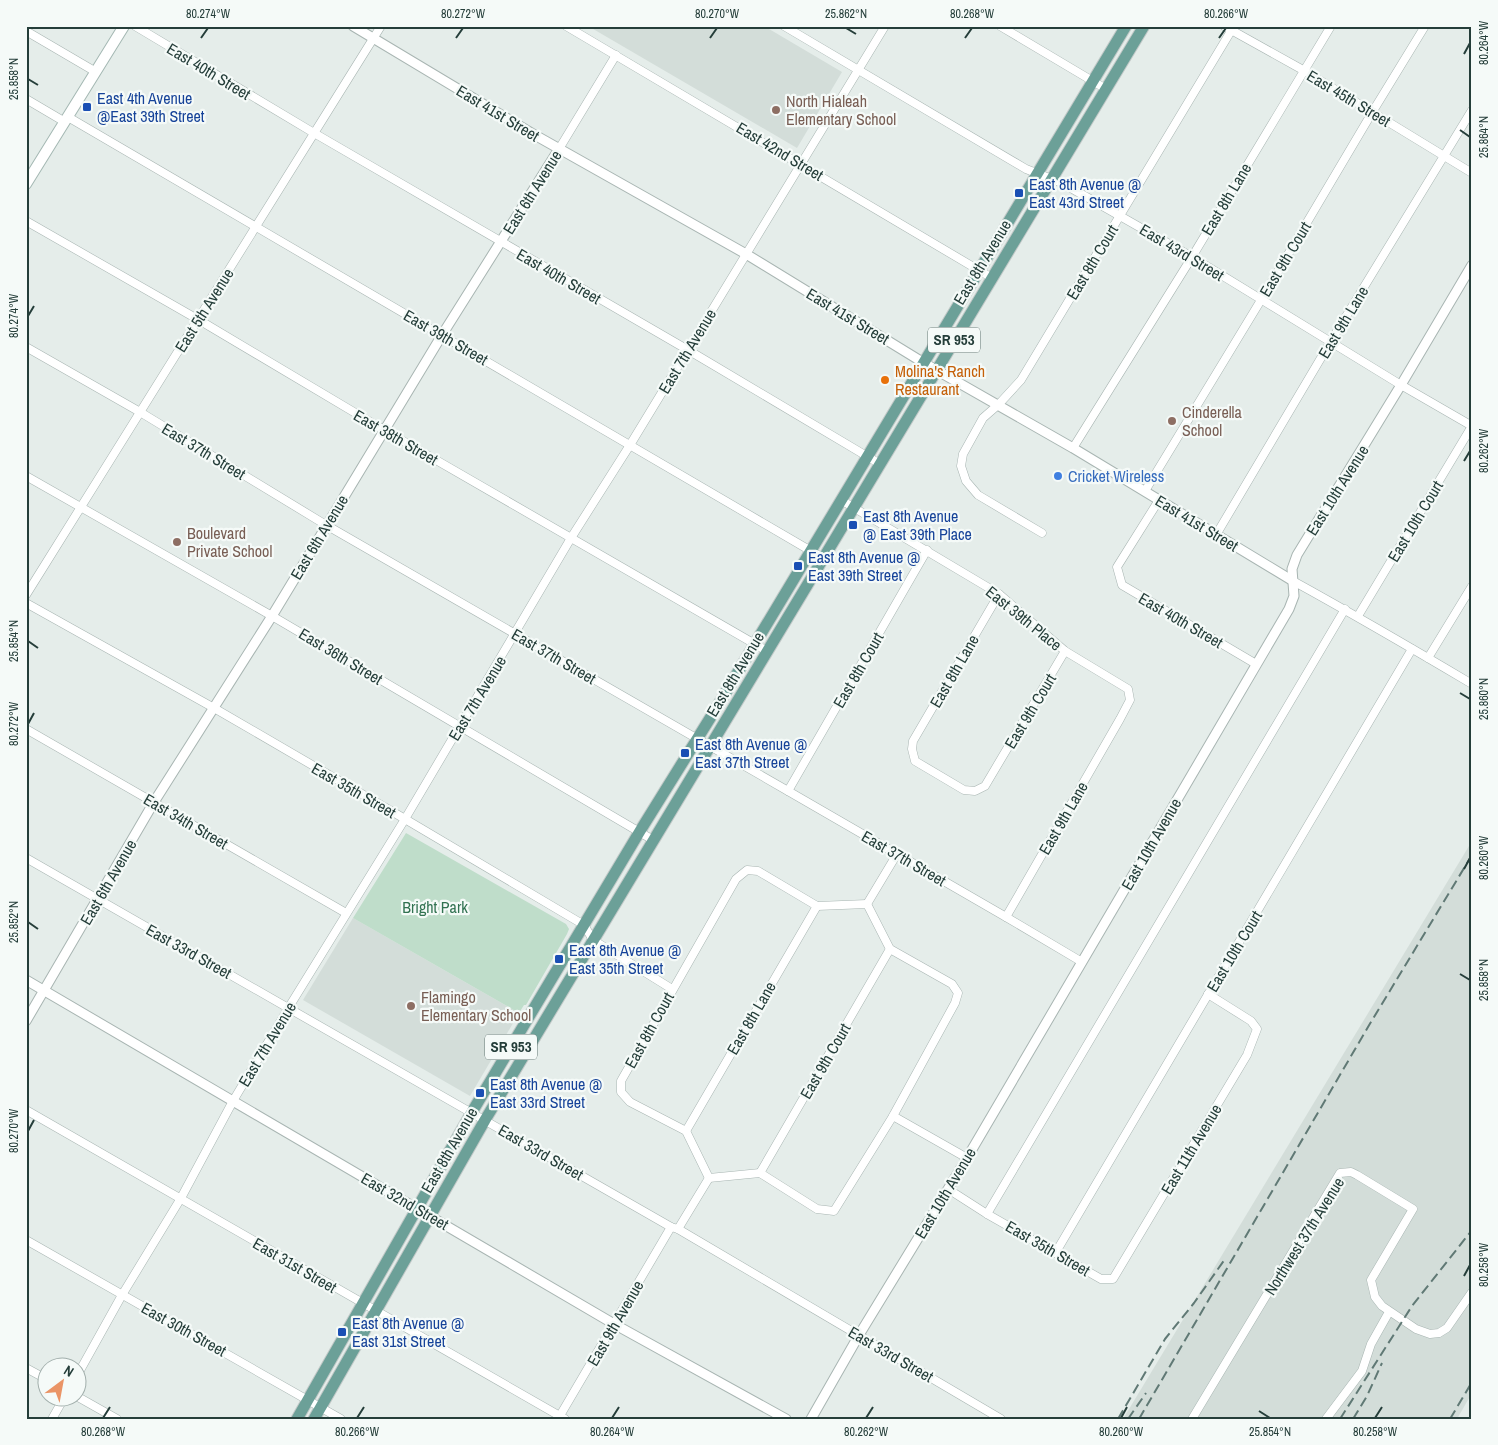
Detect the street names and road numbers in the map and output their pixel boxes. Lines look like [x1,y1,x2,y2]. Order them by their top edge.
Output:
street label: East 40th Street [163,37,255,105]
street label: East 45th Street [1303,64,1395,132]
street label: East 41st Street [452,80,544,147]
street label: East 42nd Street [732,116,828,186]
street label: East 6th Avenue [497,146,567,238]
street label: East 8th Lane [1196,159,1256,239]
street label: East 8th Avenue [948,215,1016,309]
street label: East 9th Court [1254,217,1316,301]
street label: East 43rd Street [1136,218,1229,286]
street label: East 8th Court [1061,220,1123,304]
street label: East 40th Street [513,243,606,309]
street label: East 5th Avenue [169,264,239,356]
street label: East 9th Lane [1313,282,1373,362]
street label: East 41st Street [802,283,894,350]
street label: East 39th Street [400,304,493,370]
street label: East 7th Avenue [653,304,721,398]
road number: SR 953 [928,328,980,352]
street label: East 38th Street [350,404,443,470]
street label: East 37th Street [158,417,250,485]
street label: East 10th Avenue [1300,441,1374,539]
street label: East 10th Court [1382,476,1448,566]
street label: East 6th Avenue [285,490,353,584]
street label: East 41st Street [1151,490,1243,557]
street label: East 39th Place [981,581,1067,655]
street label: East 40th Street [1135,587,1228,653]
street label: East 36th Street [295,622,387,690]
street label: East 37th Street [508,623,601,689]
street label: East 8th Avenue [701,627,769,721]
street label: East 8th Court [828,628,889,712]
street label: East 8th Lane [924,630,984,712]
street label: East 7th Avenue [443,651,511,745]
street label: East 9th Court [999,669,1061,753]
street label: East 35th Street [308,757,401,823]
street label: East 9th Lane [1033,777,1093,859]
street label: East 34th Street [140,788,233,854]
street label: East 10th Avenue [1116,794,1186,894]
street label: East 37th Street [858,825,951,891]
street label: East 6th Avenue [75,835,141,929]
street label: East 10th Court [1201,906,1267,996]
street label: East 33rd Street [142,918,236,984]
street label: East 8th Lane [721,977,781,1059]
street label: East 8th Court [619,988,679,1072]
street label: East 7th Avenue [233,997,301,1091]
street label: East 9th Court [795,1019,856,1103]
road number: SR 953 [485,1034,537,1060]
street label: East 11th Avenue [1155,1100,1227,1198]
street label: East 8th Avenue [416,1103,482,1197]
street label: East 33rd Street [494,1119,588,1185]
street label: East 10th Avenue [909,1143,981,1243]
street label: East 32nd Street [357,1167,453,1235]
street label: Northwest 37th Avenue [1259,1173,1349,1299]
street label: East 35th Street [1002,1215,1095,1281]
street label: East 31st Street [249,1232,341,1298]
street label: East 9th Avenue [582,1276,648,1370]
street label: East 30th Street [138,1297,231,1362]
street label: East 33rd Street [844,1321,938,1387]

